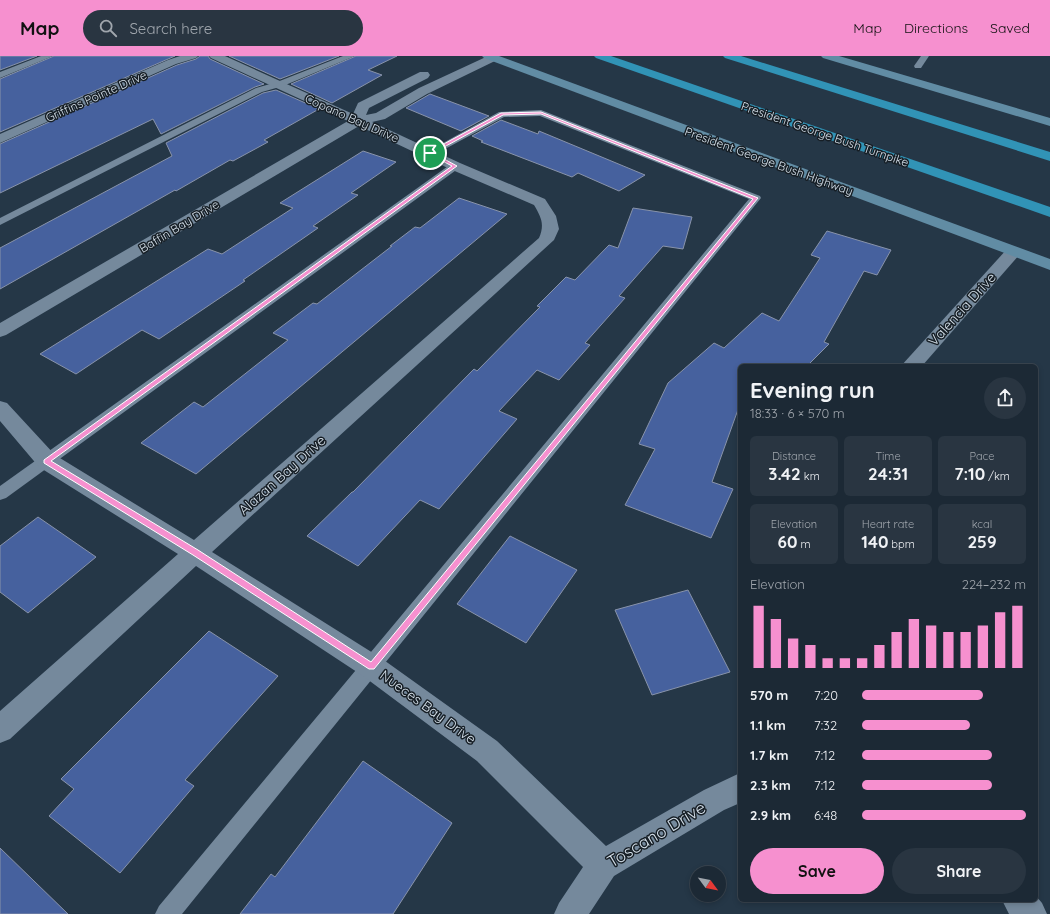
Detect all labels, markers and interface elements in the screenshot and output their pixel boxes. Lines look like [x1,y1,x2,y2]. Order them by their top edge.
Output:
search box [83,10,363,46]
text: Map [20,16,59,40]
icon: search [97,17,119,39]
text: Search here [129,19,212,38]
text: Map [853,19,882,37]
text: Directions [904,19,968,37]
text: Saved [990,19,1030,37]
street label: Griffins Pointe Drive [43,67,149,125]
street label: Copano Bay Drive [303,91,401,146]
street label: President George Bush Turnpike [739,98,911,170]
street label: President George Bush Highway [683,124,855,198]
pin [413,136,447,170]
icon: arrive [419,142,441,164]
street label: Baffin Bay Drive [136,196,222,256]
street label: Valencia Drive [924,268,1000,350]
text: Evening run [750,376,875,404]
button: share [984,377,1026,419]
text: 18:33 · 6 × 570 m [750,405,845,421]
street label: Alazan Bay Drive [235,431,329,519]
text: Distance [772,449,816,463]
text: Time [875,449,901,463]
text: Pace [969,449,995,463]
text: 3.42 [768,463,801,484]
text: 24:31 [868,463,908,484]
text: 7:10 [954,463,985,484]
text: km [801,469,820,483]
text: /km [985,469,1010,483]
text: Elevation [771,517,817,531]
text: Heart rate [862,517,914,531]
text: kcal [972,517,992,531]
text: 60 [778,531,797,552]
text: 140 [861,531,888,552]
text: 259 [967,531,997,552]
text: m [797,537,810,551]
text: bpm [888,537,915,551]
text: Elevation [750,576,805,592]
text: 224–232 m [962,576,1026,592]
street label: Nueces Bay Drive [376,666,480,748]
text: 570 m [750,687,788,703]
text: 7:20 [814,687,838,703]
text: 1.1 km [750,717,786,733]
text: 7:32 [814,717,837,733]
text: 1.7 km [750,747,788,763]
text: 7:12 [814,747,835,763]
text: 2.3 km [750,777,791,793]
text: 7:12 [814,777,835,793]
street label: Toscano Drive [603,796,709,872]
text: 2.9 km [750,807,791,823]
text: 6:48 [814,807,837,823]
button: Save [750,848,884,894]
button: Share [892,848,1026,894]
north arrow [690,866,726,902]
map controls [690,866,726,902]

